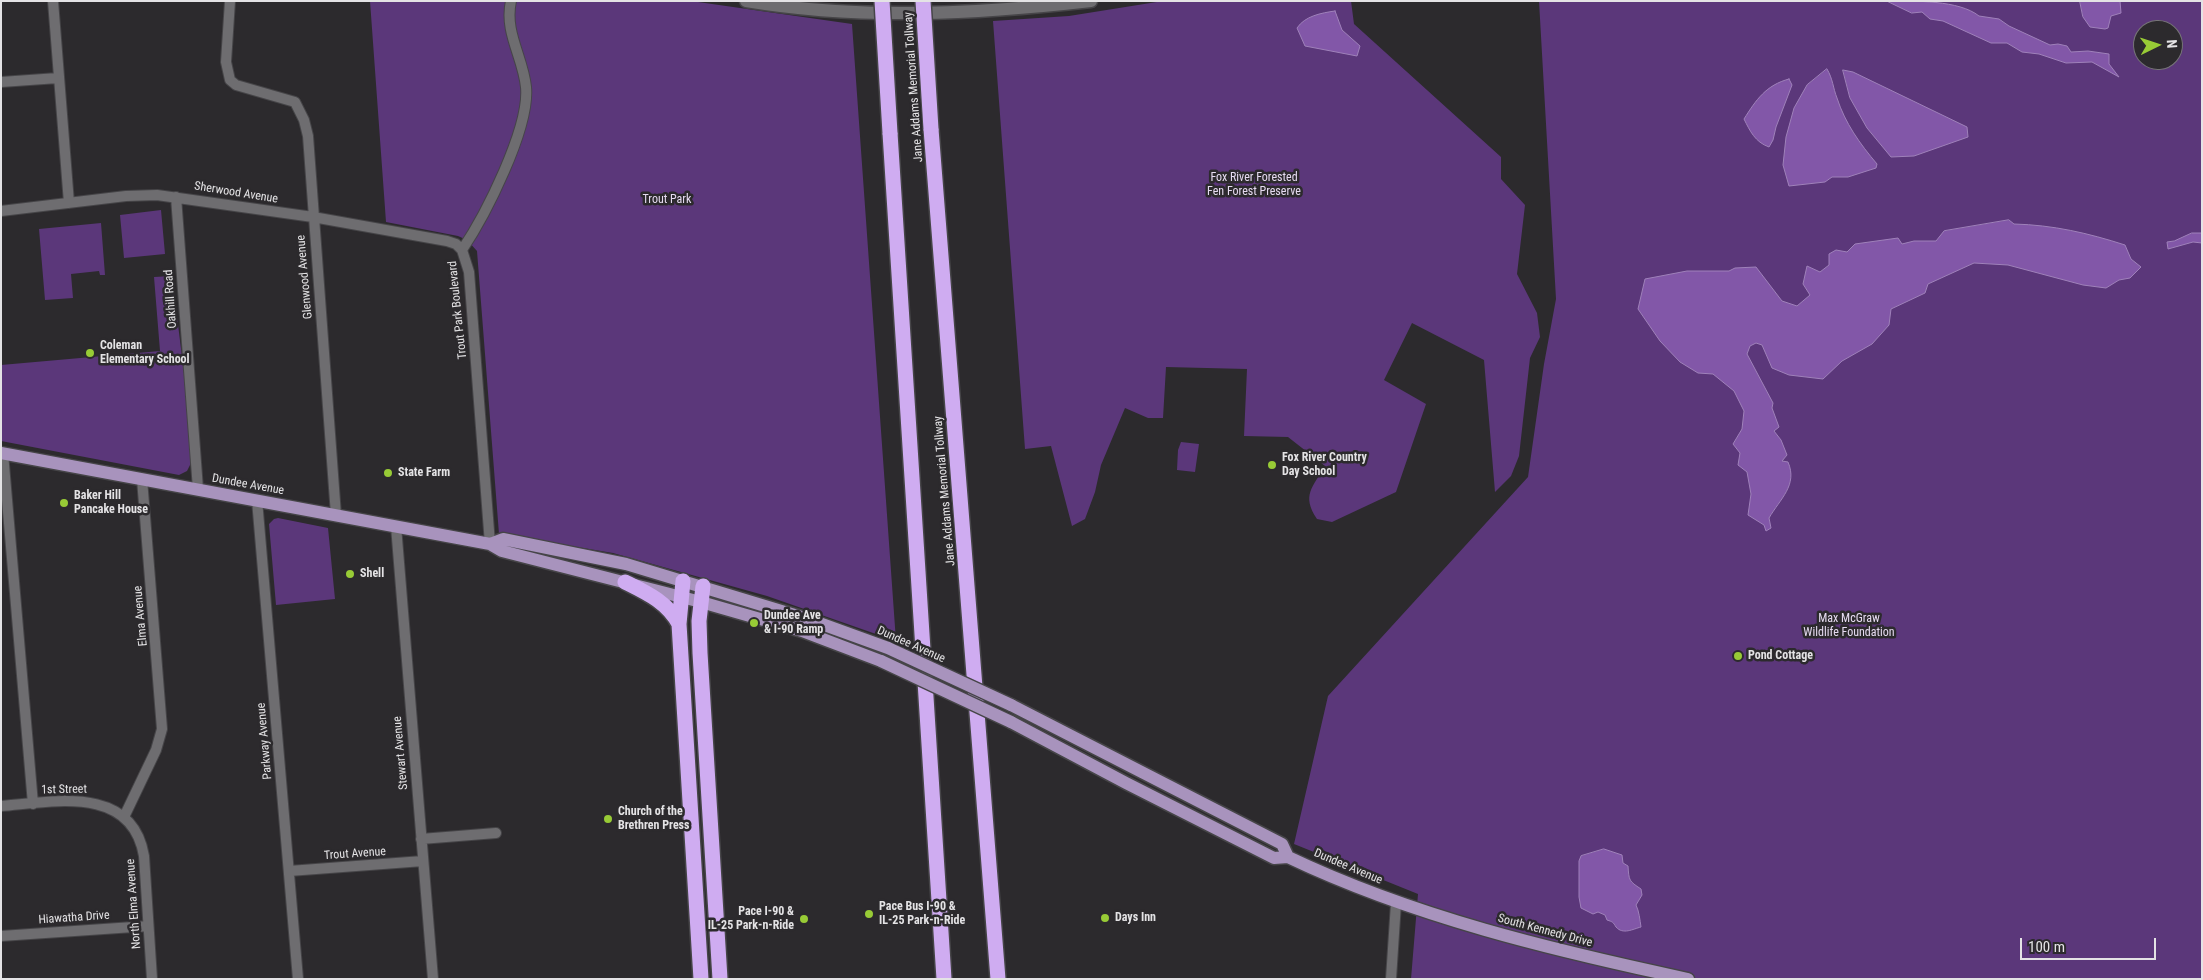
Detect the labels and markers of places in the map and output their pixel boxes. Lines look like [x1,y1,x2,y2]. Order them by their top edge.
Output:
place label: Coleman Elementary School [100,339,190,367]
marker: Coleman Elementary School [84,347,96,359]
place label: Fox River Country Day School [1282,451,1367,479]
marker: Fox River Country Day School [1266,459,1278,471]
place label: State Farm [398,466,450,480]
marker: State Farm [382,467,394,479]
place label: Baker Hill Pancake House [74,489,148,517]
marker: Baker Hill Pancake House [58,497,70,509]
place label: Shell [360,567,384,581]
marker: Shell [344,568,356,580]
place label: Dundee Ave & I-90 Ramp [764,609,823,637]
marker: Dundee Ave & I-90 Ramp [748,617,760,629]
place label: Pond Cottage [1748,649,1813,663]
marker: Pond Cottage [1732,650,1744,662]
place label: Church of the Brethren Press [618,805,690,833]
marker: Church of the Brethren Press [602,813,614,825]
place label: Pace Bus I-90 & IL-25 Park-n-Ride [879,900,965,928]
place label: Pace I-90 & IL-25 Park-n-Ride [708,905,794,933]
marker: Pace Bus I-90 & IL-25 Park-n-Ride [863,908,875,920]
place label: Days Inn [1115,911,1156,925]
marker: Days Inn [1099,912,1111,924]
marker: Pace I-90 & IL-25 Park-n-Ride [798,913,810,925]

